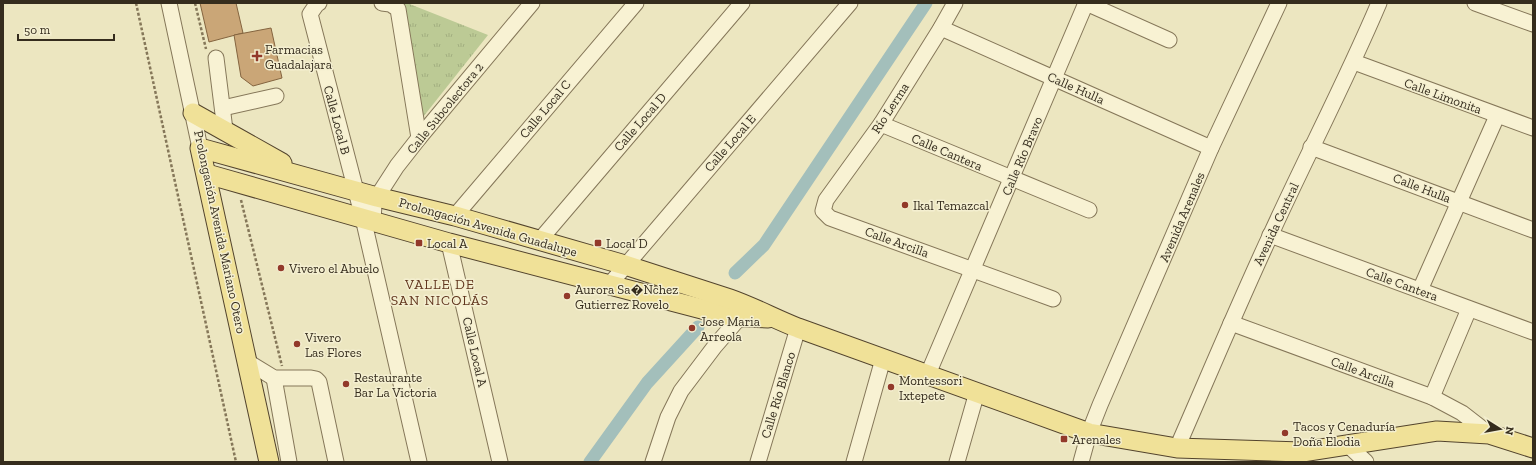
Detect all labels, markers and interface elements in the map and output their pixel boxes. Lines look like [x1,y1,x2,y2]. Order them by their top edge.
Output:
scale bar [18,16,114,42]
text: 50 m [24,23,51,37]
place label: Farmacias Guadalajara [265,42,333,73]
marker: Farmacias Guadalajara [252,51,262,61]
street label: Calle Subcolectora 2 [404,59,487,157]
street label: Calle Hulla [1045,69,1107,107]
street label: Calle Limonita [1402,75,1485,117]
street label: Calle Local C [516,77,574,141]
street label: Río Lerma [868,79,912,136]
street label: Calle Local B [321,84,353,156]
street label: Calle Local D [611,90,669,154]
street label: Calle Local E [701,111,759,175]
street label: Calle Río Bravo [999,114,1046,198]
street label: Prolongación Avenida Mariano Otero [191,129,249,335]
street label: Calle Cantera [909,130,985,174]
street label: Avenida Arenales [1156,169,1208,264]
street label: Calle Hulla [1391,170,1454,206]
street label: Avenida Central [1250,180,1302,268]
street label: Prolongación Avenida Guadalupe [397,194,579,260]
place label: Ikal Temazcal [913,198,990,213]
marker: Ikal Temazcal [900,200,910,210]
street label: Calle Arcilla [863,223,932,261]
place label: Local A [427,236,468,251]
place label: Local D [606,236,648,251]
marker: Local A [414,238,424,248]
marker: Local D [593,238,603,248]
place label: Vivero el Abuelo [288,261,380,276]
marker: Vivero el Abuelo [276,263,286,273]
street label: Calle Cantera [1364,264,1441,304]
district label: VALLE DE SAN NICOLÁS [391,276,489,309]
place label: Aurora Sa�Nchez Gutierrez Rovelo [575,282,678,312]
marker: Aurora Sa�Nchez Gutierrez Rovelo [562,291,572,301]
place label: Jose Maria Arreola [700,314,761,344]
street label: Calle Local A [460,316,490,389]
marker: Jose Maria Arreola [687,323,697,333]
place label: Vivero Las Flores [304,330,362,360]
marker: Vivero Las Flores [292,339,302,349]
street label: Calle Río Blanco [758,350,798,440]
street label: Calle Arcilla [1329,353,1398,391]
place label: Restaurante Bar La Victoria [354,370,438,400]
place label: Montessori Ixtepete [899,373,963,403]
marker: Restaurante Bar La Victoria [341,379,351,389]
marker: Montessori Ixtepete [886,382,896,392]
north arrow [1480,409,1520,449]
place label: Tacos y Cenaduría Doña Elodia [1293,419,1396,449]
text: N [1502,425,1517,437]
marker: Tacos y Cenaduría Doña Elodia [1280,428,1290,438]
place label: Arenales [1072,432,1121,447]
marker: Arenales [1059,434,1069,444]

